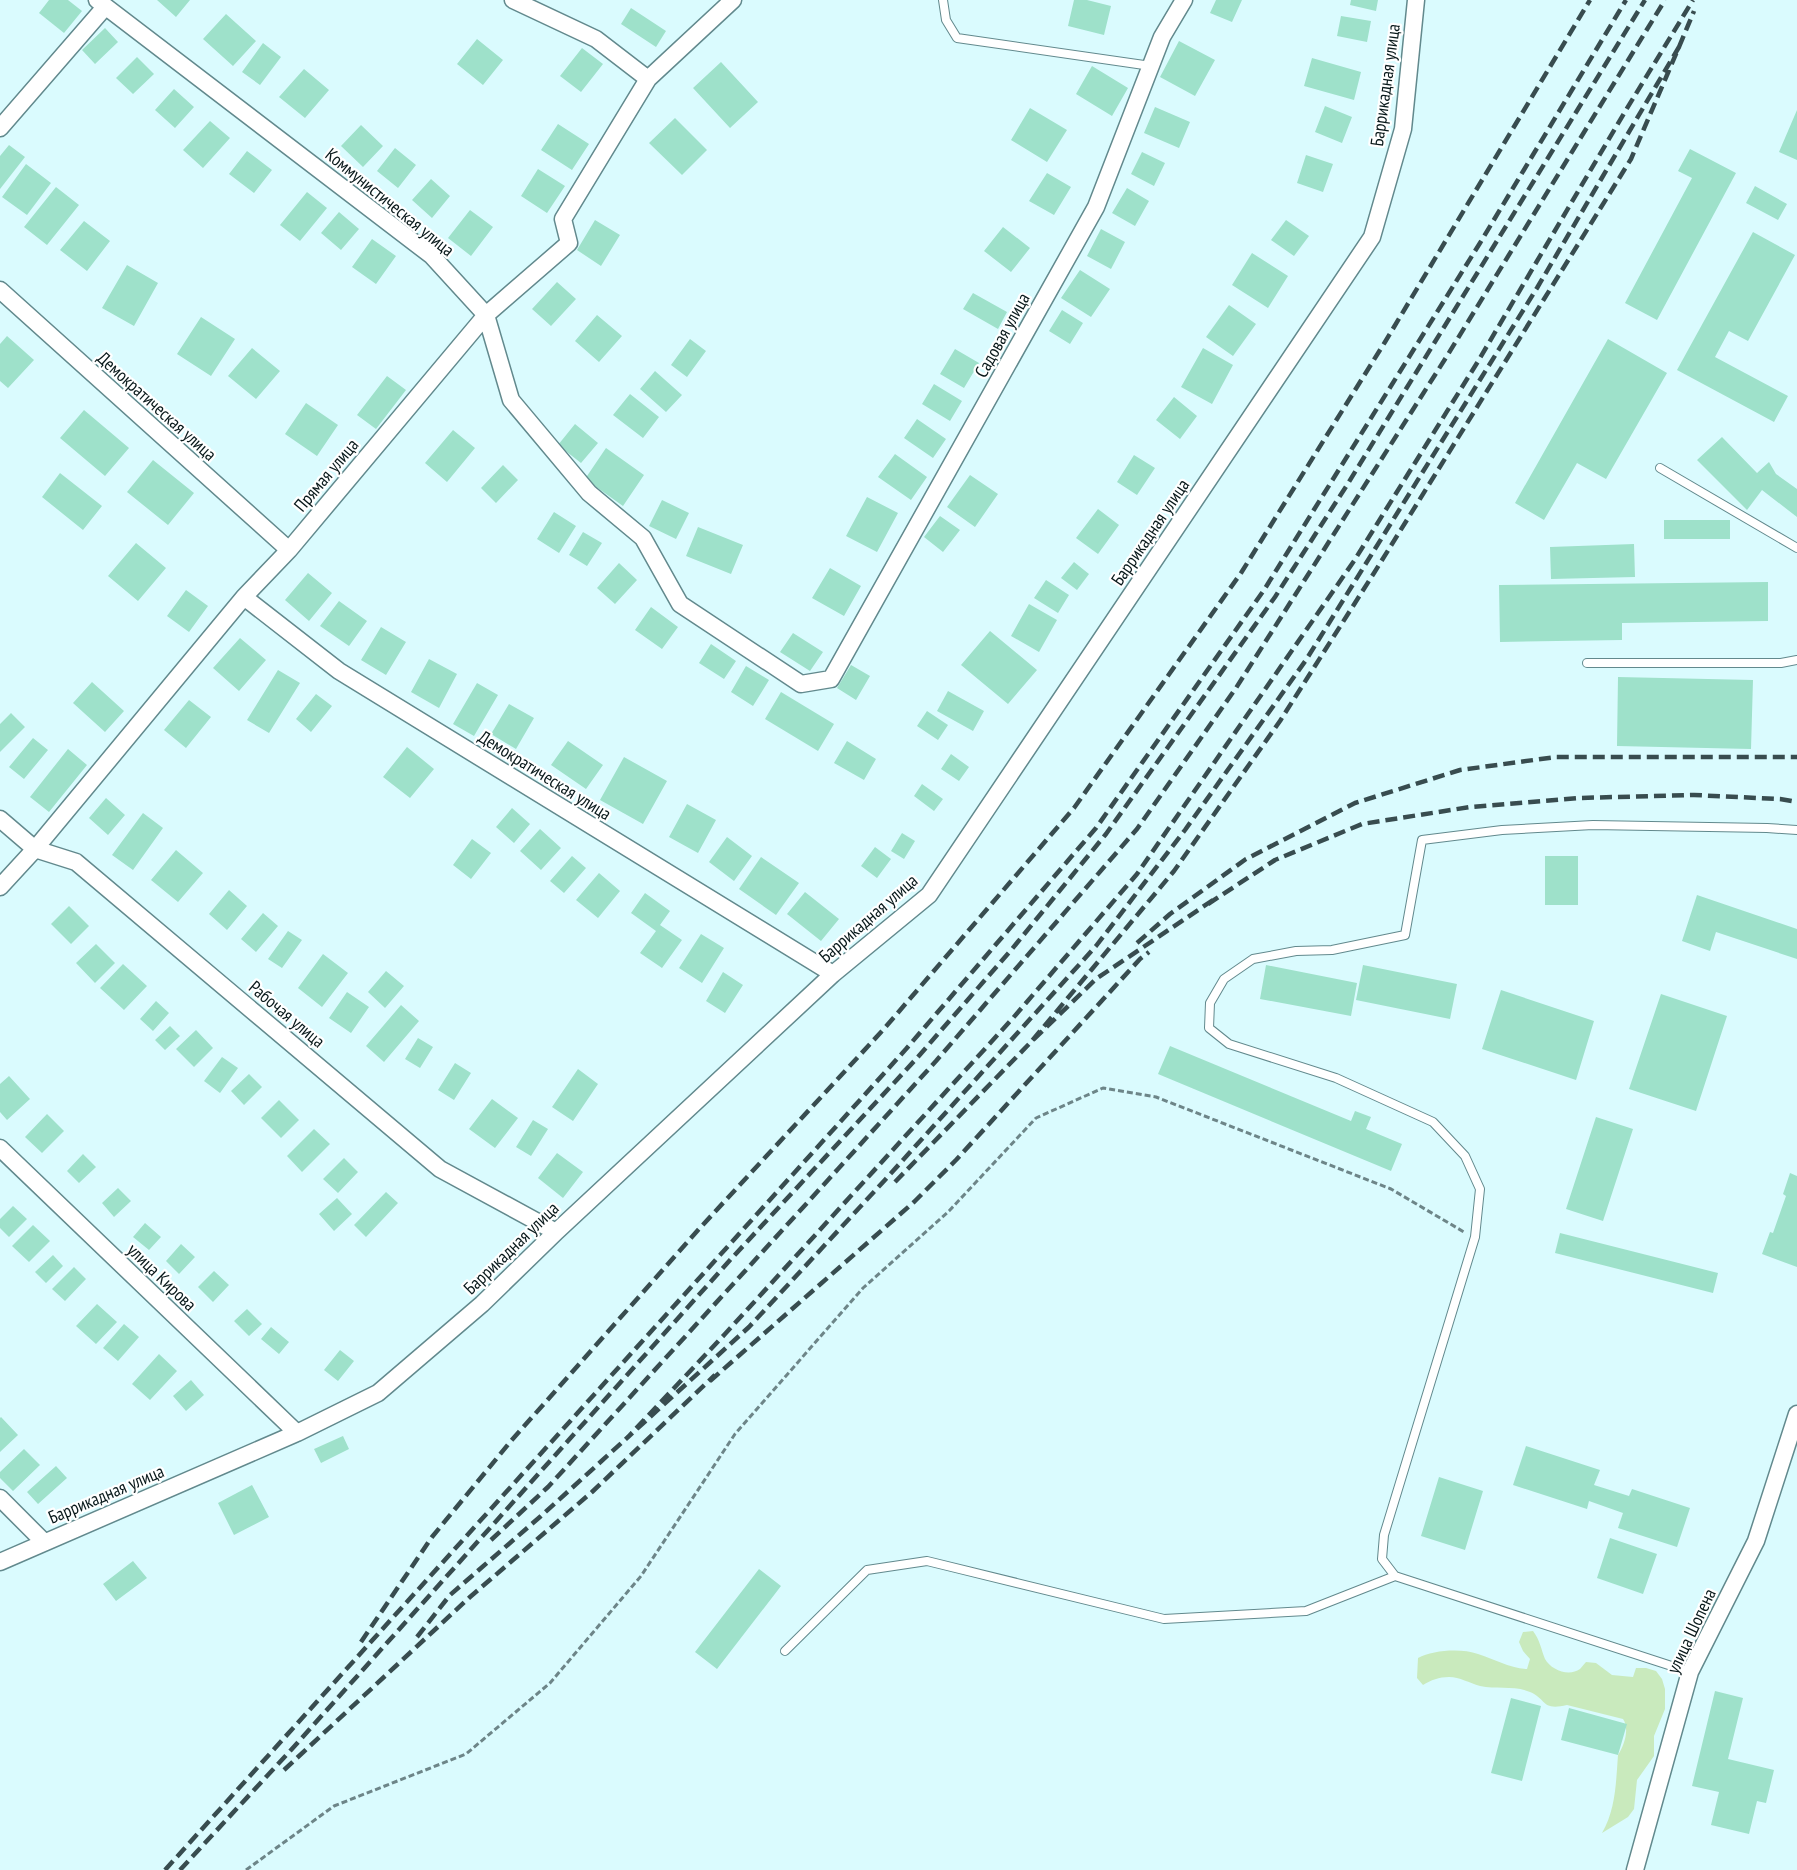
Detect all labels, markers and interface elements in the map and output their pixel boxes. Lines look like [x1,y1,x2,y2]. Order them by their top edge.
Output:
street label: Баррикадная улица [1365,22,1405,148]
street label: Коммунистическая улица [321,143,459,261]
street label: Садовая улица [969,289,1035,381]
street label: Демократическая улица [93,346,221,466]
street label: Прямая улица [289,434,363,516]
street label: Баррикадная улица [1106,474,1194,590]
street label: Демократическая улица [474,725,616,825]
street label: Баррикадная улица [814,869,922,967]
street label: Рабочая улица [244,976,330,1052]
street label: Баррикадная улица [459,1197,563,1299]
street label: улица Кирова [123,1238,201,1316]
street label: Баррикадная улица [45,1459,167,1529]
street label: улица Шопена [1661,1585,1721,1677]

